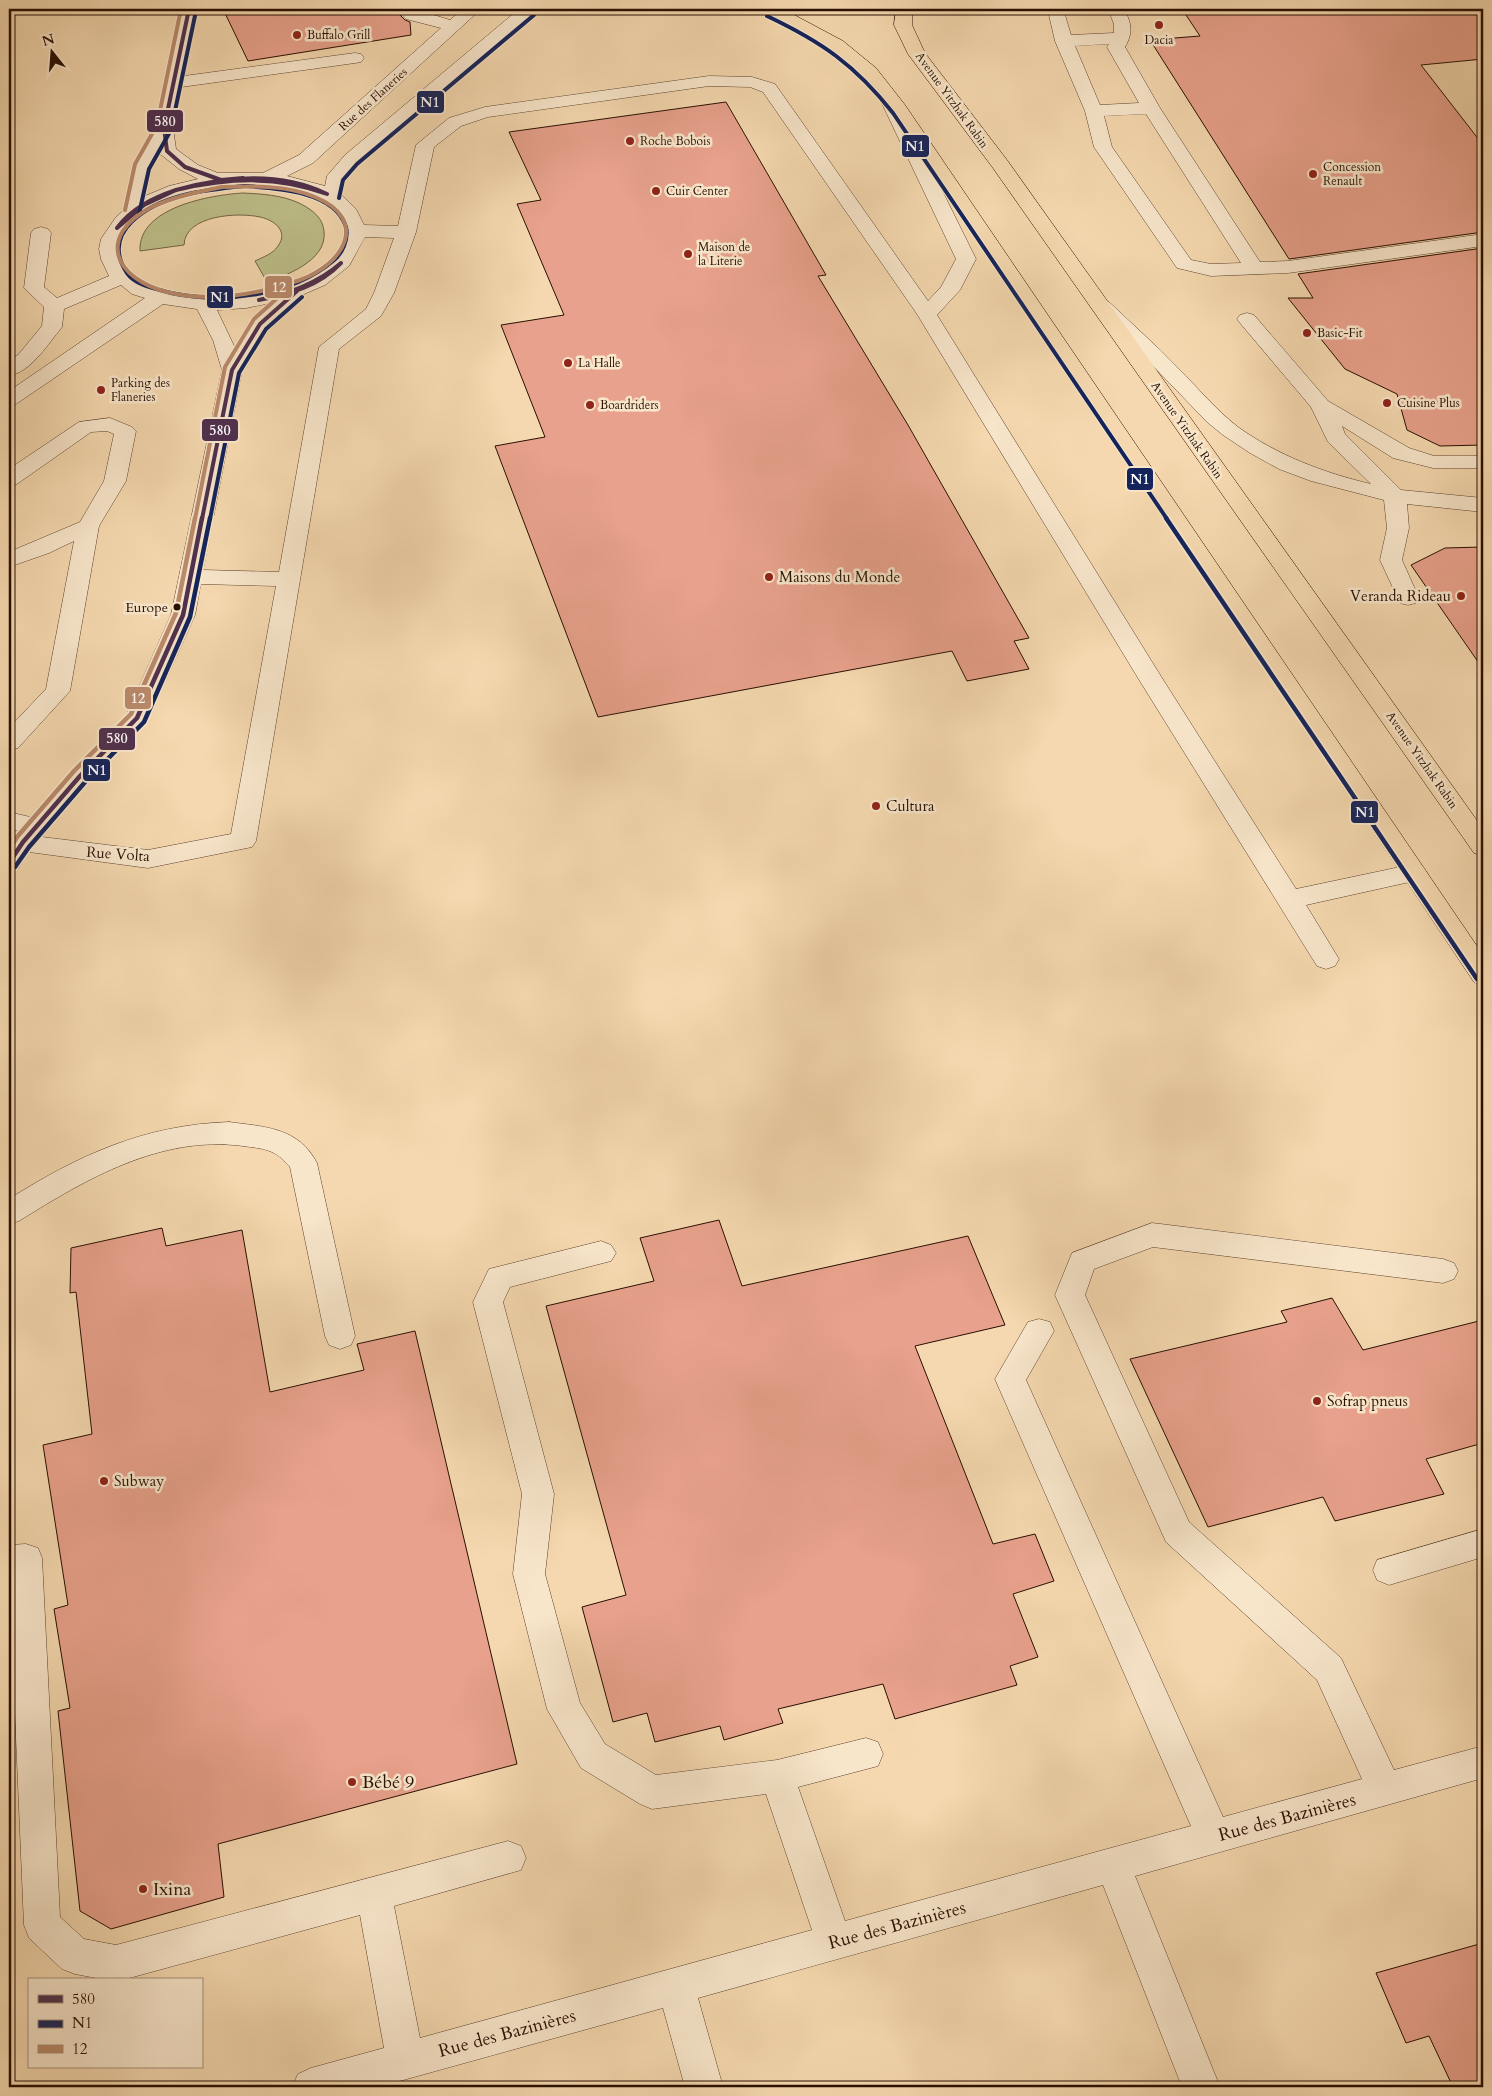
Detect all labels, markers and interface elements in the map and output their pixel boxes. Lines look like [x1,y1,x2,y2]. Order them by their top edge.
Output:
marker: Dacia [1153,19,1165,31]
place label: Buffalo Grill [307,27,370,43]
north arrow [28,28,78,78]
text: N [40,29,57,51]
marker: Buffalo Grill [291,29,303,41]
place label: Dacia [1145,32,1174,48]
street label: Avenue Yitzhak Rabin [912,49,992,151]
street label: Rue des Flaneries [335,64,411,134]
line badge: N1 [416,90,445,114]
text: N1 [420,93,440,112]
line badge: 580 [146,109,184,133]
text: 580 [154,112,176,131]
place label: Roche Bobois [640,133,711,149]
line badge: N1 [901,134,930,158]
marker: Roche Bobois [624,135,636,147]
text: N1 [905,137,925,156]
place label: Concession Renault [1323,159,1381,189]
marker: Concession Renault [1307,168,1319,180]
place label: Cuir Center [666,183,728,199]
marker: Cuir Center [650,185,662,197]
place label: Maison de la Literie [698,239,750,269]
marker: Maison de la Literie [682,248,694,260]
line badge: 12 [264,275,293,299]
text: 12 [272,278,286,297]
line badge: N1 [206,285,234,309]
text: N1 [210,288,230,307]
place label: Basic-Fit [1317,325,1363,341]
marker: Basic-Fit [1301,327,1313,339]
place label: La Halle [578,355,620,371]
marker: La Halle [562,357,574,369]
place label: Parking des Flaneries [111,375,170,405]
street label: Avenue Yitzhak Rabin [1147,378,1227,482]
marker: Parking des Flaneries [95,384,107,396]
place label: Cuisine Plus [1397,395,1460,411]
place label: Boardriders [600,397,659,413]
marker: Cuisine Plus [1381,397,1393,409]
marker: Boardriders [584,399,596,411]
line badge: 580 [201,418,239,442]
text: 580 [209,421,231,440]
line badge: N1 [1126,467,1154,491]
text: N1 [1130,470,1150,489]
place label: Maisons du Monde [779,567,901,587]
marker: Maisons du Monde [763,571,775,583]
place label: Veranda Rideau [1350,586,1451,606]
marker: Veranda Rideau [1455,590,1467,602]
place label: Europe [125,598,168,617]
marker: Europe [172,602,182,612]
line badge: 12 [124,686,152,710]
text: 12 [131,689,145,708]
street label: Avenue Yitzhak Rabin [1382,708,1462,812]
line badge: 580 [98,727,136,751]
text: 580 [106,729,128,748]
line badge: N1 [82,758,111,782]
text: N1 [87,761,107,780]
place label: Cultura [886,796,935,816]
marker: Cultura [870,800,882,812]
line badge: N1 [1350,800,1379,824]
text: N1 [1355,803,1375,822]
street label: Rue Volta [86,842,151,866]
place label: Sofrap pneus [1327,1391,1408,1411]
marker: Sofrap pneus [1311,1395,1323,1407]
place label: Subway [114,1471,164,1491]
marker: Subway [98,1475,110,1487]
place label: Bébé 9 [362,1770,414,1795]
marker: Bébé 9 [346,1776,358,1788]
street label: Rue des Bazinières [1216,1787,1359,1848]
place label: Ixina [153,1877,191,1902]
marker: Ixina [137,1883,149,1895]
street label: Rue des Bazinières [826,1895,969,1956]
legend [28,1978,202,2068]
text: 580 [72,1989,95,2009]
street label: Rue des Bazinières [436,2003,579,2064]
text: N1 [72,2013,92,2033]
text: 12 [72,2039,88,2059]

